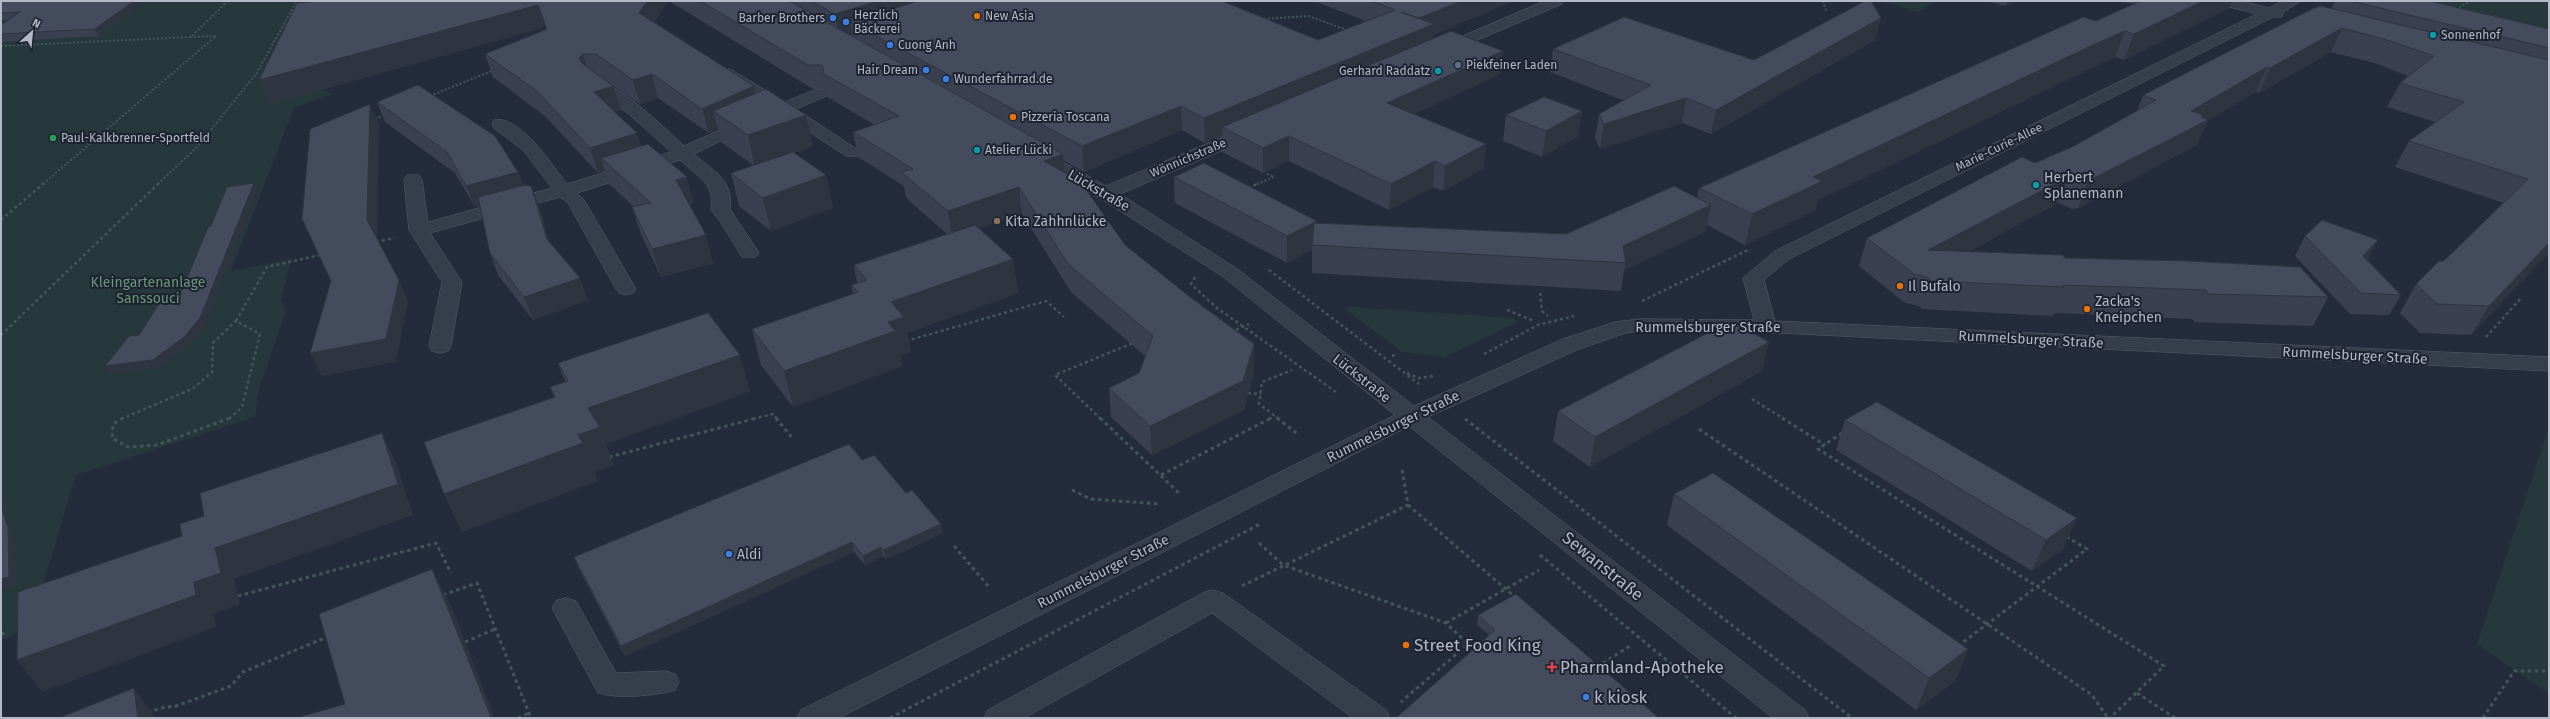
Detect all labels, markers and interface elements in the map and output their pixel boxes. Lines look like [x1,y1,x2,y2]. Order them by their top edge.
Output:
place label: Herzlich Bäckerei [854,8,900,36]
place label: New Asia [985,9,1034,23]
place label: Barber Brothers [739,11,825,25]
marker: New Asia [972,11,982,21]
north arrow [12,12,52,52]
marker: Barber Brothers [828,13,838,23]
text: N [30,16,43,31]
marker: Herzlich Bäckerei [841,17,851,27]
place label: Sonnenhof [2441,28,2501,42]
marker: Sonnenhof [2428,30,2438,40]
place label: Cuong Anh [898,38,956,52]
marker: Cuong Anh [885,40,895,50]
place label: Piekfeiner Laden [1466,58,1557,72]
marker: Piekfeiner Laden [1453,60,1463,70]
place label: Hair Dream [857,63,918,77]
place label: Gerhard Raddatz [1339,64,1430,78]
marker: Hair Dream [921,65,931,75]
marker: Gerhard Raddatz [1433,66,1443,76]
place label: Wunderfahrrad.de [954,72,1053,86]
marker: Wunderfahrrad.de [941,74,951,84]
place label: Pizzeria Toscana [1021,110,1110,124]
marker: Pizzeria Toscana [1008,112,1018,122]
street label: Marie-Curie-Allee [1953,120,2045,174]
place label: Paul-Kalkbrenner-Sportfeld [61,131,210,145]
marker: Paul-Kalkbrenner-Sportfeld [48,133,58,143]
street label: Wönnichstraße [1148,136,1228,180]
place label: Atelier Lücki [985,143,1052,157]
marker: Atelier Lücki [972,145,982,155]
street label: Lückstraße [1065,166,1133,215]
place label: Herbert Splanemann [2044,169,2123,202]
marker: Herbert Splanemann [2031,180,2041,190]
place label: Kita Zahhnlücke [1005,213,1106,230]
marker: Kita Zahhnlücke [992,216,1002,226]
park label: Kleingartenanlage Sanssouci [91,274,205,307]
place label: Il Bufalo [1908,278,1961,295]
marker: Il Bufalo [1895,281,1905,291]
place label: Zacka's Kneipchen [2095,293,2162,326]
marker: Zacka's Kneipchen [2082,304,2092,314]
street label: Rummelsburger Straße [1635,319,1781,336]
street label: Rummelsburger Straße [1958,327,2104,352]
street label: Rummelsburger Straße [2282,343,2428,368]
street label: Lückstraße [1329,351,1394,406]
street label: Rummelsburger Straße [1324,387,1462,466]
street label: Sewanstraße [1558,527,1648,606]
street label: Rummelsburger Straße [1035,531,1172,612]
place label: Aldi [737,546,761,563]
marker: Aldi [724,549,734,559]
place label: Street Food King [1414,635,1541,656]
marker: Street Food King [1401,640,1411,650]
place label: Pharmland-Apotheke [1560,657,1724,678]
marker: Pharmland-Apotheke [1547,662,1557,672]
place label: k kiosk [1594,687,1648,708]
marker: k kiosk [1581,692,1591,702]

